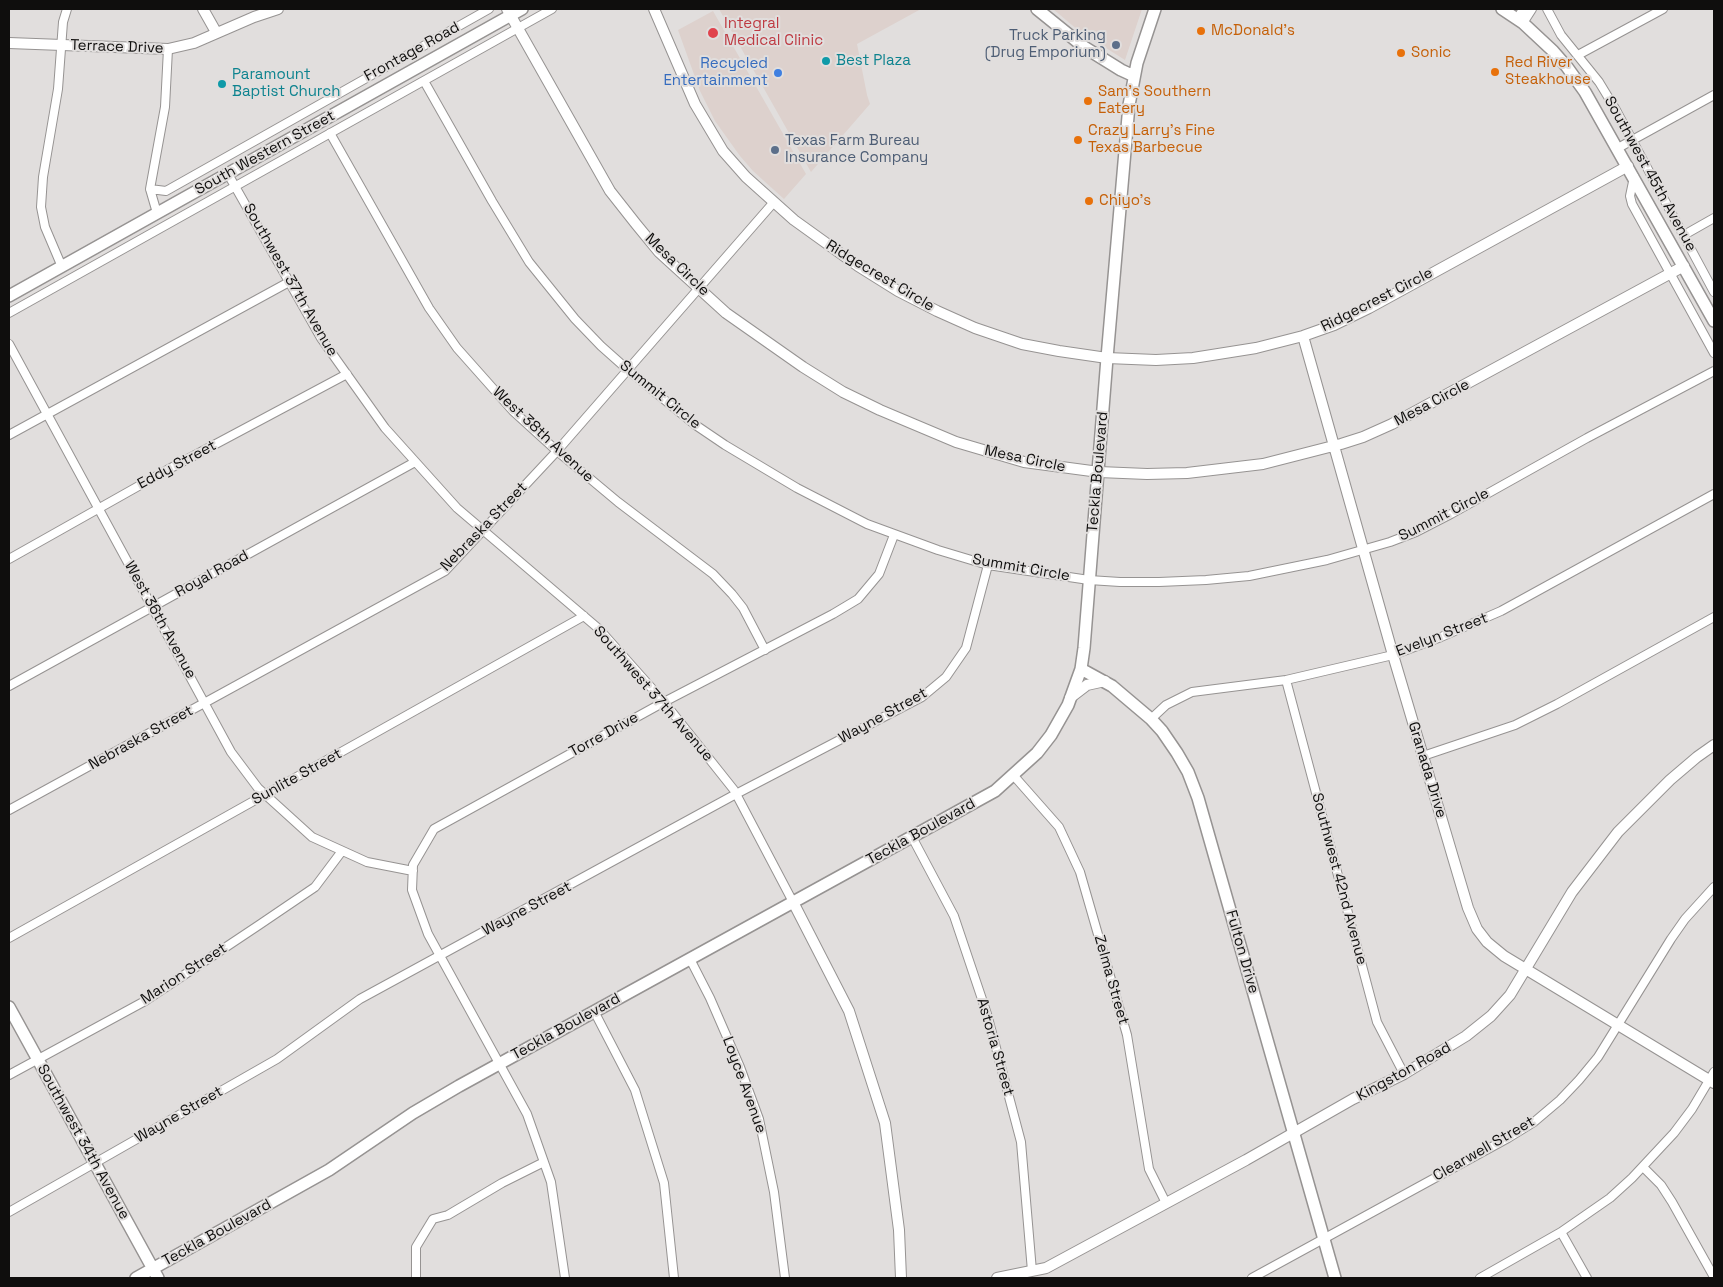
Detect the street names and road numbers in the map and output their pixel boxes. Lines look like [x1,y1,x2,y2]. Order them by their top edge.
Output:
street label: Frontage Road [361,18,463,86]
street label: Terrace Drive [70,36,164,58]
street label: Southwest 45th Avenue [1600,93,1700,255]
street label: South Western Street [192,107,338,199]
street label: Southwest 37th Avenue [239,200,341,360]
street label: Mesa Circle [641,230,713,300]
street label: Ridgecrest Circle [823,237,937,315]
street label: Ridgecrest Circle [1318,264,1436,336]
street label: Summit Circle [616,357,704,433]
street label: Mesa Circle [1391,376,1473,430]
street label: West 38th Avenue [489,384,597,486]
street label: Teckla Boulevard [1084,411,1112,533]
street label: Eddy Street [135,437,219,493]
street label: Mesa Circle [983,442,1067,476]
street label: Nebraska Street [437,479,531,575]
street label: Summit Circle [1396,485,1492,545]
street label: Royal Road [172,547,252,601]
street label: Summit Circle [971,551,1071,585]
street label: West 36th Avenue [120,558,200,682]
street label: Evelyn Street [1394,609,1490,661]
street label: Southwest 37th Avenue [589,623,717,765]
street label: Wayne Street [836,684,930,748]
street label: Nebraska Street [86,702,196,774]
street label: Torre Drive [566,709,642,761]
street label: Granada Drive [1404,720,1450,820]
street label: Sunlite Street [249,745,345,809]
street label: Southwest 42nd Avenue [1307,791,1371,967]
street label: Teckla Boulevard [863,795,979,869]
street label: Wayne Street [479,878,575,940]
street label: Fulton Drive [1222,908,1262,996]
street label: Zelma Street [1090,933,1132,1027]
street label: Marion Street [138,939,230,1009]
street label: Teckla Boulevard [508,990,624,1064]
street label: Astoria Street [972,996,1018,1098]
street label: Loyce Avenue [718,1034,770,1136]
street label: Kingston Road [1354,1039,1454,1105]
street label: Southwest 34th Avenue [33,1061,133,1223]
street label: Wayne Street [132,1083,226,1147]
street label: Clearwell Street [1430,1113,1538,1185]
street label: Teckla Boulevard [159,1196,275,1270]

